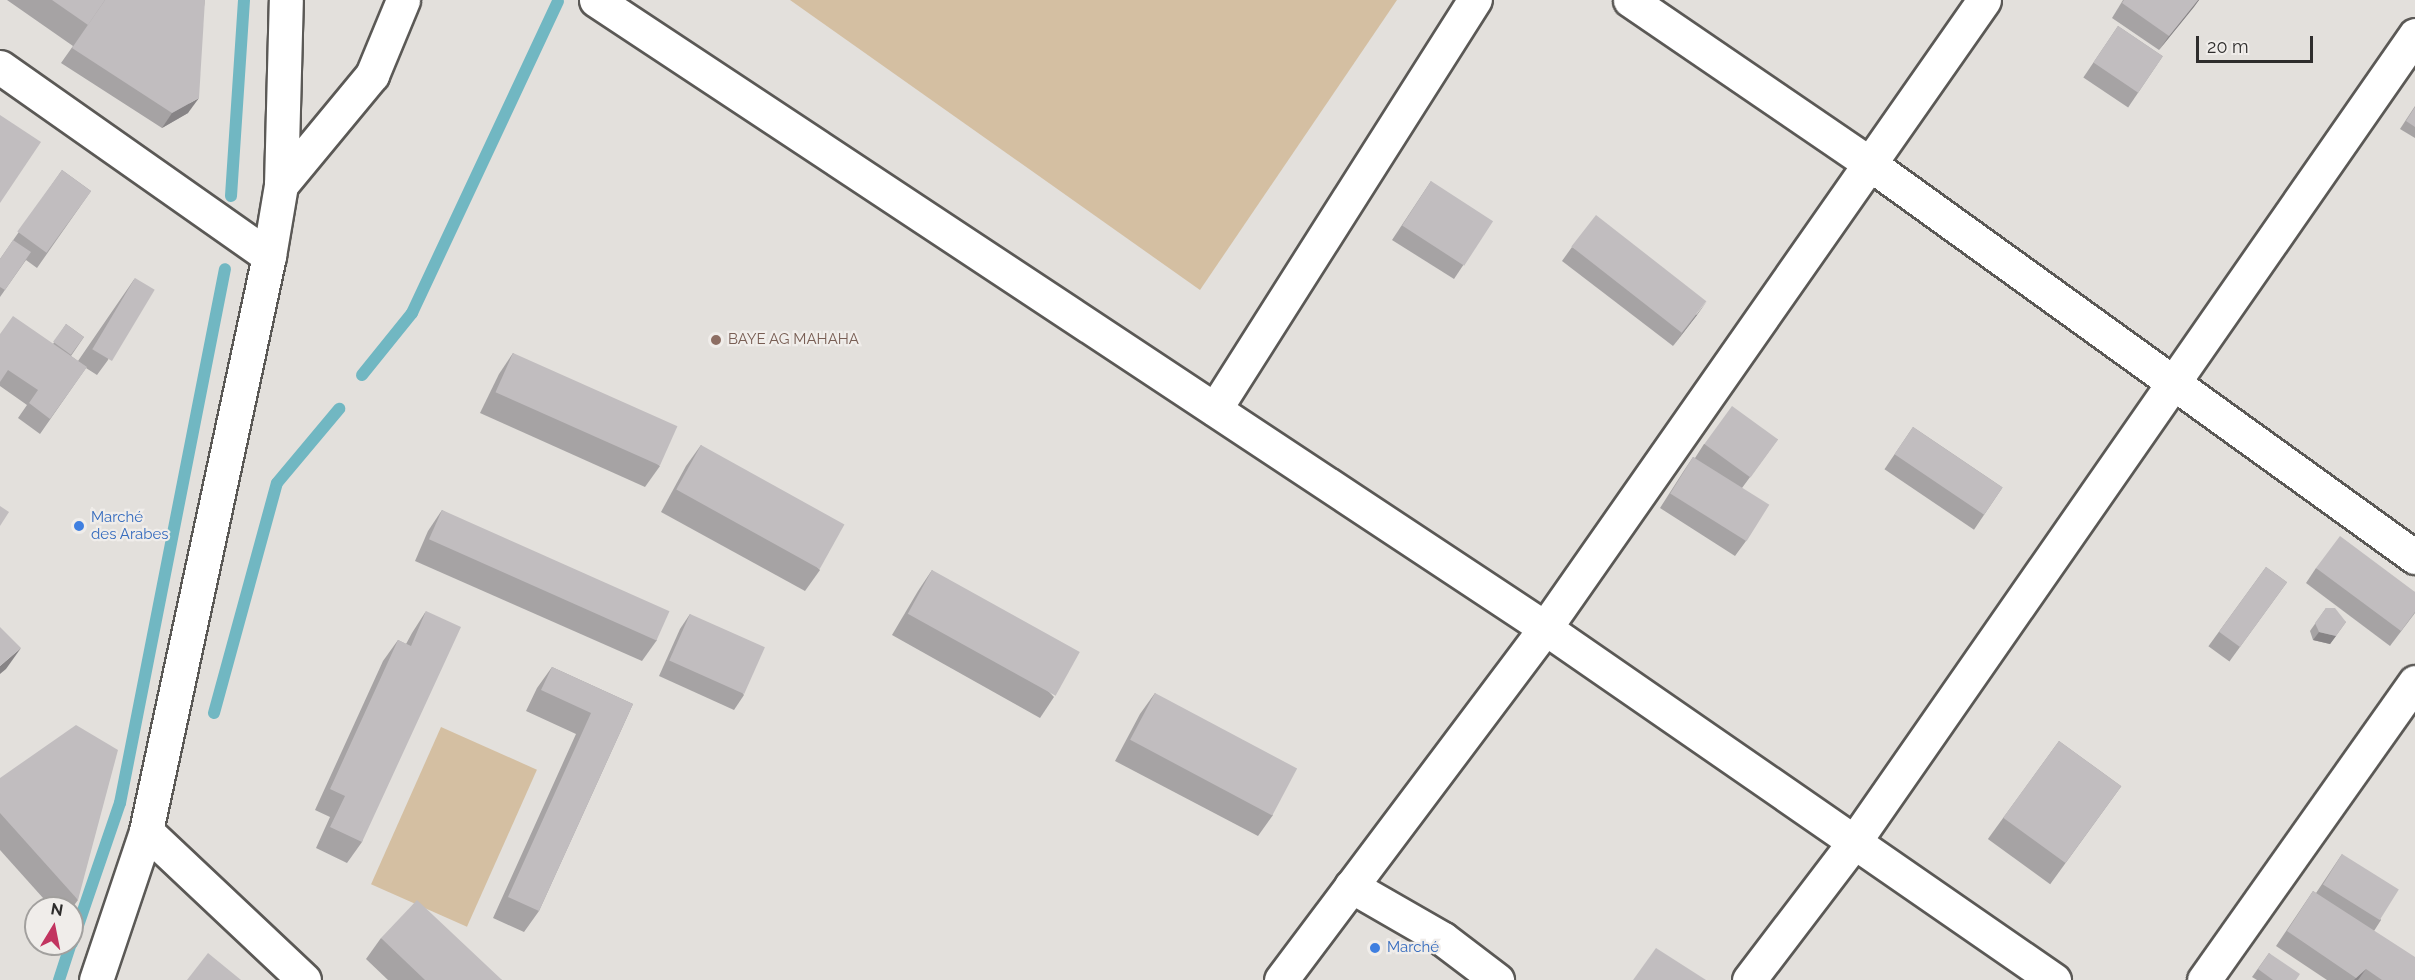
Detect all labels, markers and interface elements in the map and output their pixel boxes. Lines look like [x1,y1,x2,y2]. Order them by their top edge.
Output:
scale bar [2199,24,2316,62]
text: 20 m [2207,36,2249,57]
place label: BAYE AG MAHAHA [728,331,859,349]
marker: BAYE AG MAHAHA [709,333,723,347]
place label: Marché des Arabes [91,508,169,543]
marker: Marché des Arabes [72,519,86,533]
north arrow [24,896,84,956]
text: N [49,899,65,920]
place label: Marché [1387,939,1439,957]
marker: Marché [1368,941,1382,955]

